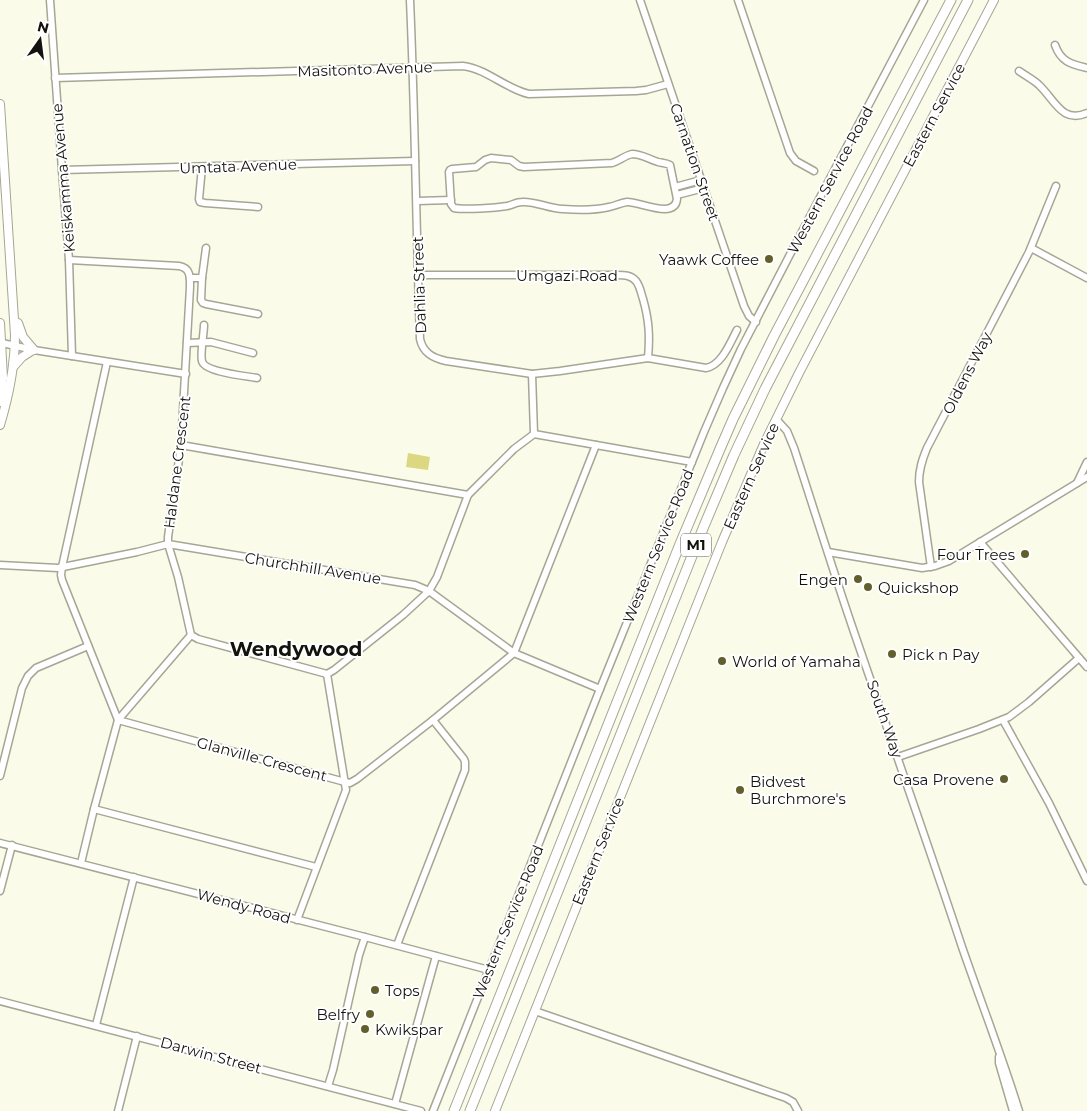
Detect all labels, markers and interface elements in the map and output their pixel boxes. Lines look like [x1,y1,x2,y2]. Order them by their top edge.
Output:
north arrow [15,15,65,65]
text: N [35,17,51,37]
street label: Masitonto Avenue [297,57,433,81]
street label: Eastern Service [899,60,969,170]
street label: Carnation Street [666,101,724,223]
street label: Keiskamma Avenue [47,103,79,253]
street label: Western Service Road [783,103,877,257]
street label: Umtata Avenue [179,154,297,178]
street label: Dahlia Street [408,236,430,334]
place label: Yaawk Coffee [659,250,759,269]
marker: Yaawk Coffee [763,253,775,265]
street label: Umgazi Road [516,266,618,285]
street label: Oldens Way [938,328,996,417]
street label: Haldane Crescent [159,394,195,530]
street label: Eastern Service [719,420,783,532]
street label: Western Service Road [618,466,698,626]
road number: M1 [681,534,711,556]
place label: Four Trees [937,545,1015,564]
street label: Churchhill Avenue [243,548,383,588]
marker: Four Trees [1019,548,1031,560]
place label: Engen [798,570,848,589]
marker: Engen [852,573,864,585]
place label: Quickshop [878,578,959,597]
marker: Quickshop [862,581,874,593]
district label: Wendywood [230,637,362,661]
place label: Pick n Pay [902,645,980,664]
marker: Pick n Pay [886,648,898,660]
place label: World of Yamaha [732,652,861,671]
marker: World of Yamaha [716,655,728,667]
street label: South Way [863,677,908,761]
street label: Glanville Crescent [195,732,329,786]
place label: Casa Provene [893,770,994,789]
place label: Bidvest Burchmore's [750,772,846,808]
marker: Casa Provene [998,773,1010,785]
marker: Bidvest Burchmore's [734,784,746,796]
street label: Eastern Service [568,794,628,908]
street label: Western Service Road [468,842,548,1002]
street label: Wendy Road [195,884,293,928]
place label: Tops [385,981,420,1000]
marker: Tops [369,984,381,996]
place label: Belfry [316,1005,361,1024]
marker: Belfry [364,1008,376,1020]
place label: Kwikspar [375,1020,443,1039]
marker: Kwikspar [359,1023,371,1035]
street label: Darwin Street [158,1032,264,1078]

